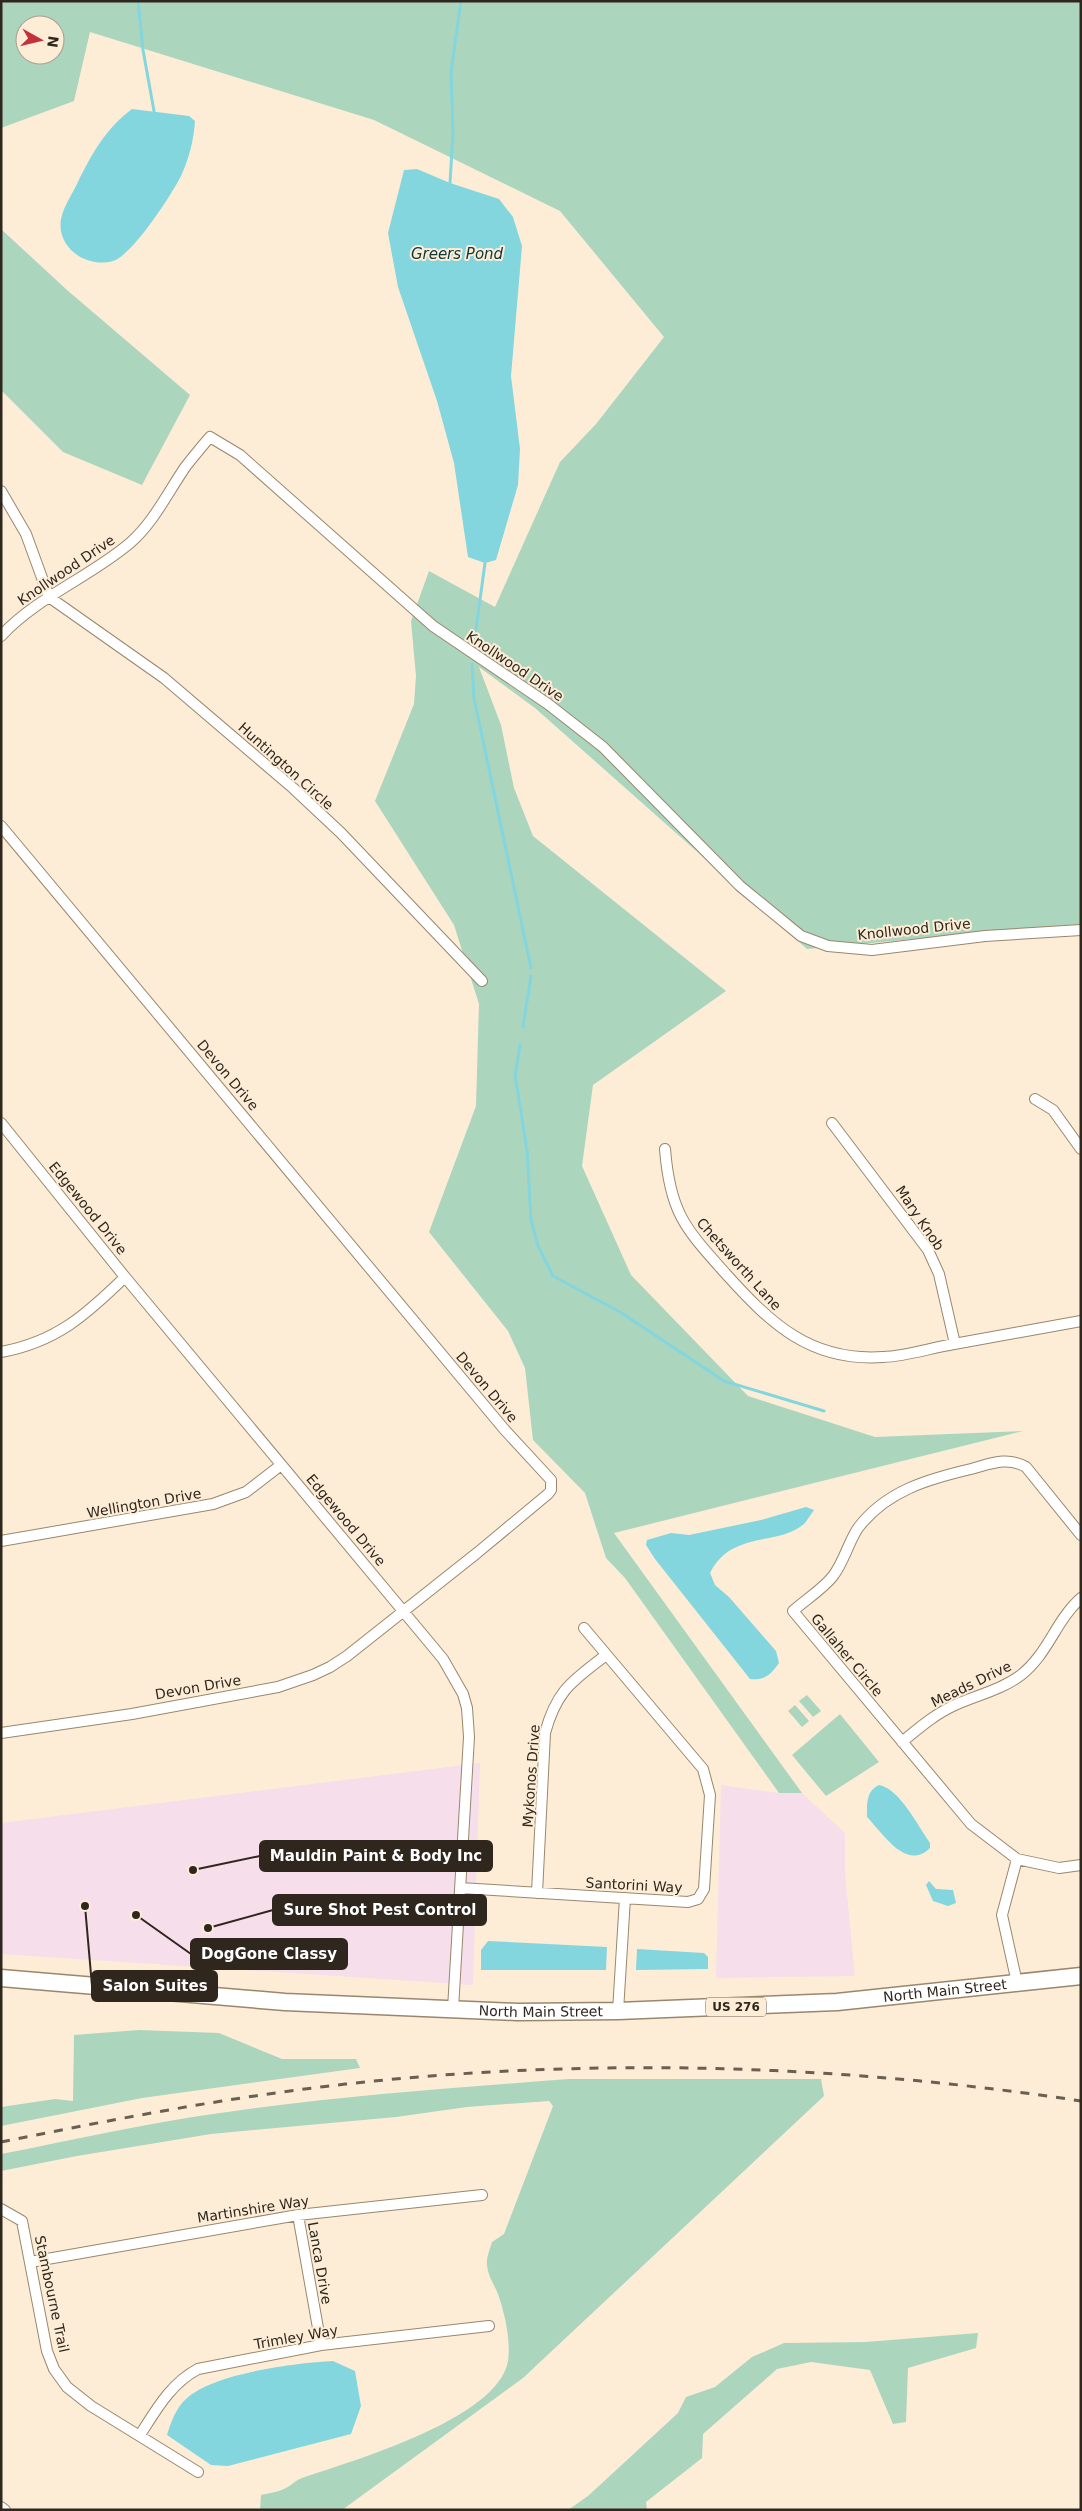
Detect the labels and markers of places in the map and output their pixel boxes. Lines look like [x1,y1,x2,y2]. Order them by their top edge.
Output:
callout: Mauldin Paint & Body Inc [260,1841,492,1871]
callout: Sure Shot Pest Control [273,1895,486,1925]
callout: DogGone Classy [191,1939,347,1969]
callout: Salon Suites [92,1971,217,2001]

